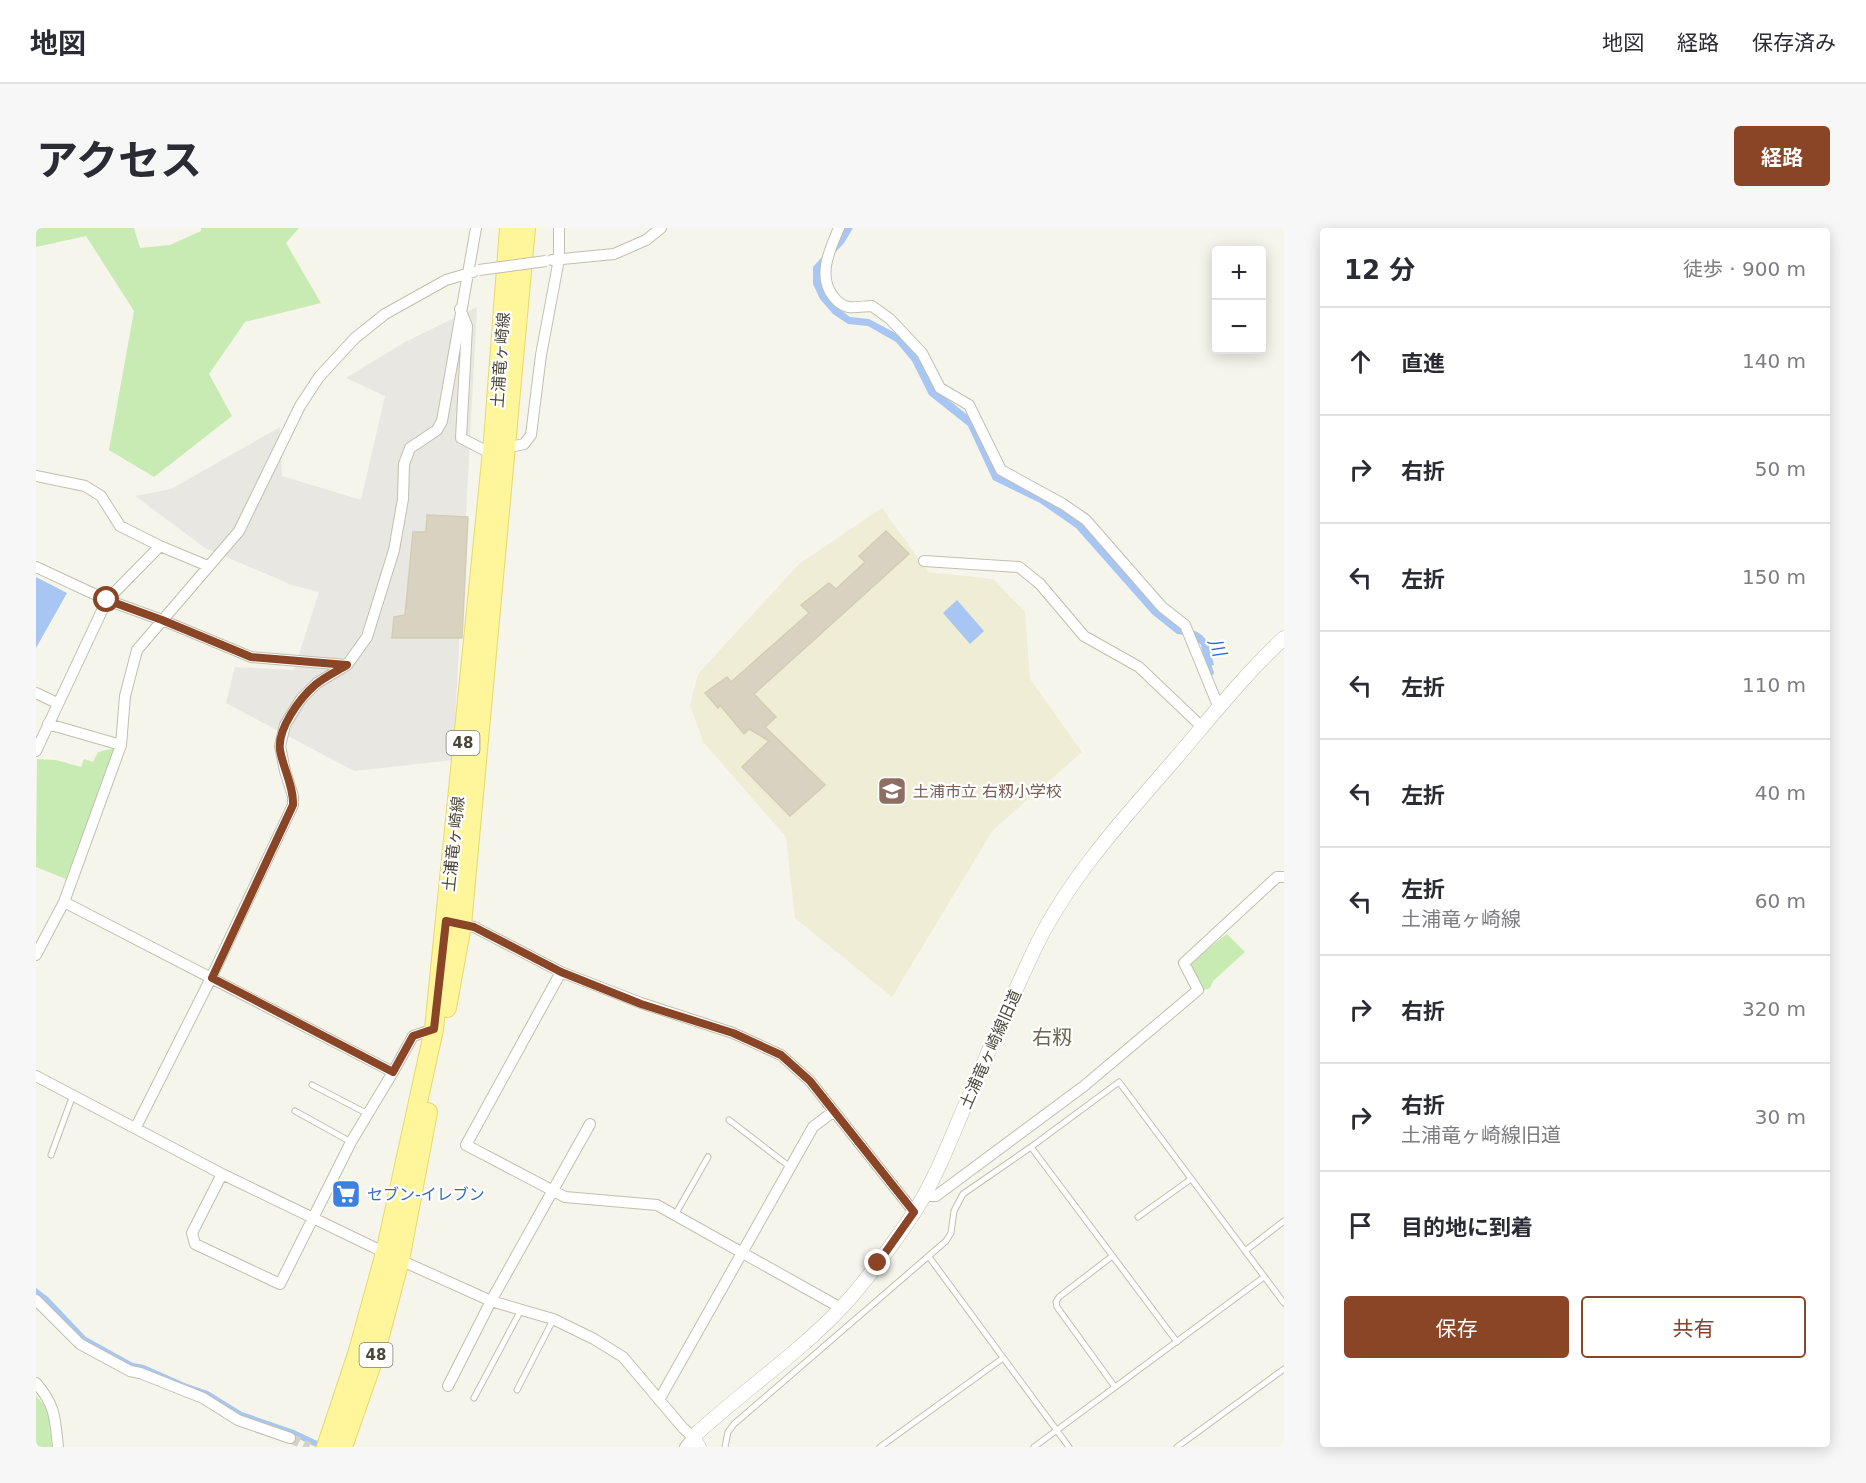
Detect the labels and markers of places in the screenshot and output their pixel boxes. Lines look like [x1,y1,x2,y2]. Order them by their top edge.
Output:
school or university icon: 土浦市立 右籾小学校 [876,775,908,807]
place label: 土浦市立 右籾小学校 [913,782,1062,801]
supermarket icon: セブン-イレブン [330,1178,362,1210]
place label: セブン-イレブン [367,1185,485,1204]

